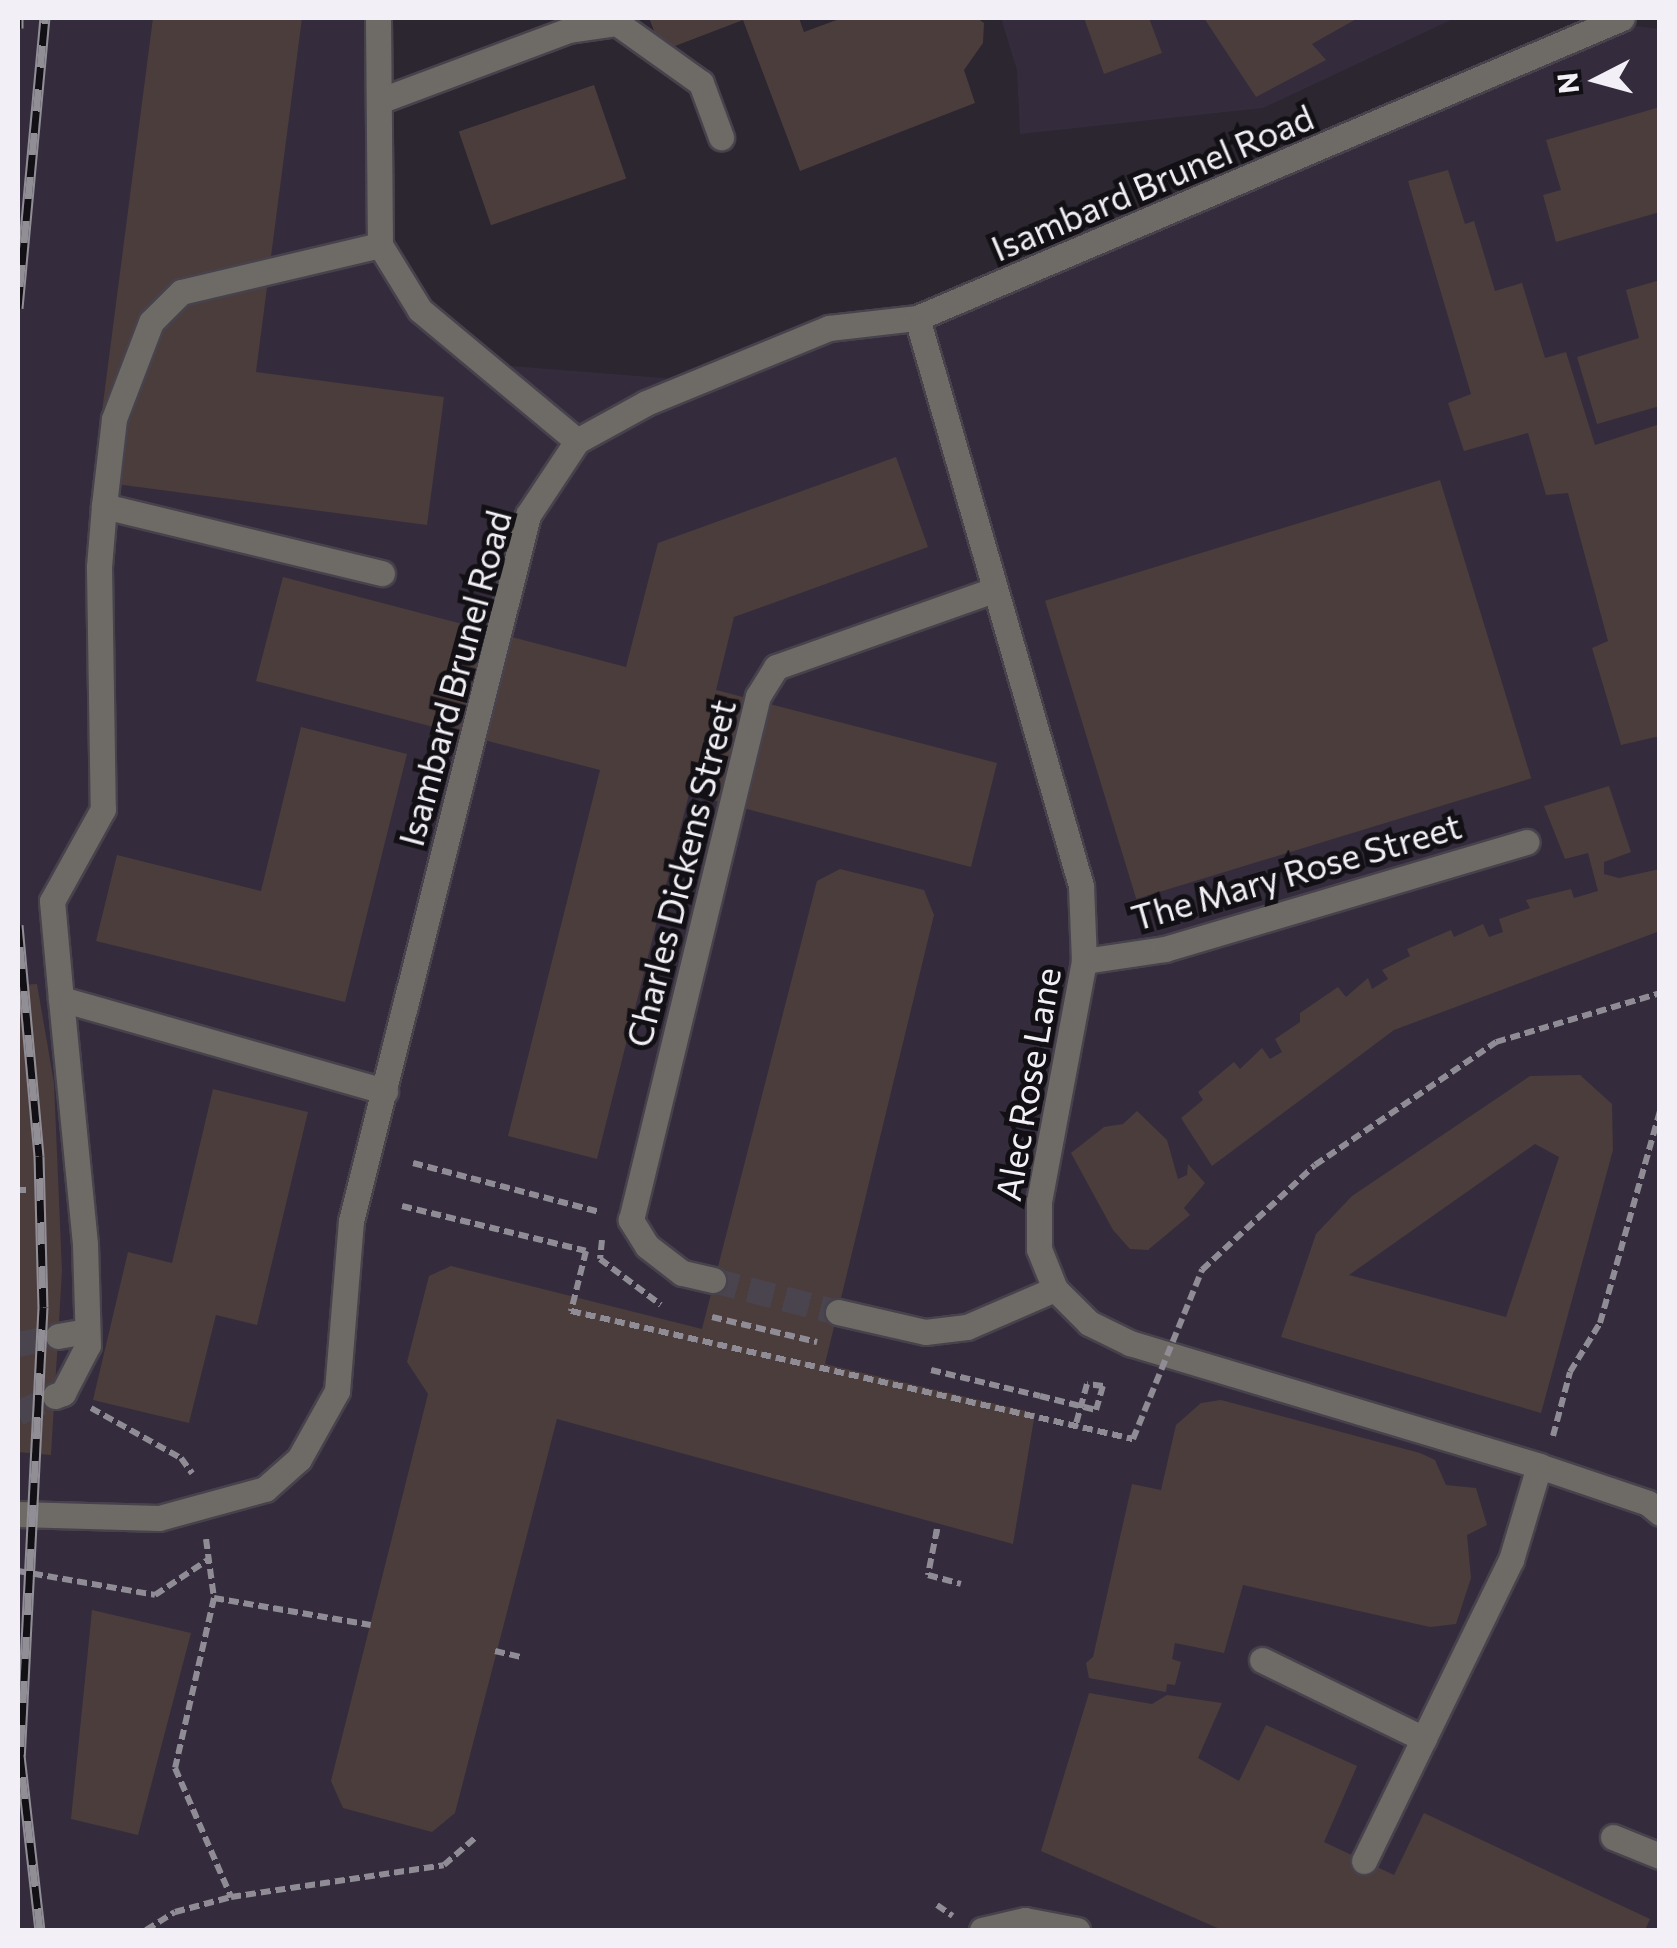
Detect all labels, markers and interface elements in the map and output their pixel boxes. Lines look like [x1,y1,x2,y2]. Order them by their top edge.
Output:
north arrow [1547,30,1647,130]
text: N [1549,71,1585,95]
street label: Isambard Brunel Road [985,95,1319,269]
street label: Isambard Brunel Road [389,506,519,850]
street label: Charles Dickens Street [616,695,744,1051]
street label: The Mary Rose Street [1126,804,1466,938]
street label: Alec Rose Lane [986,964,1068,1204]

